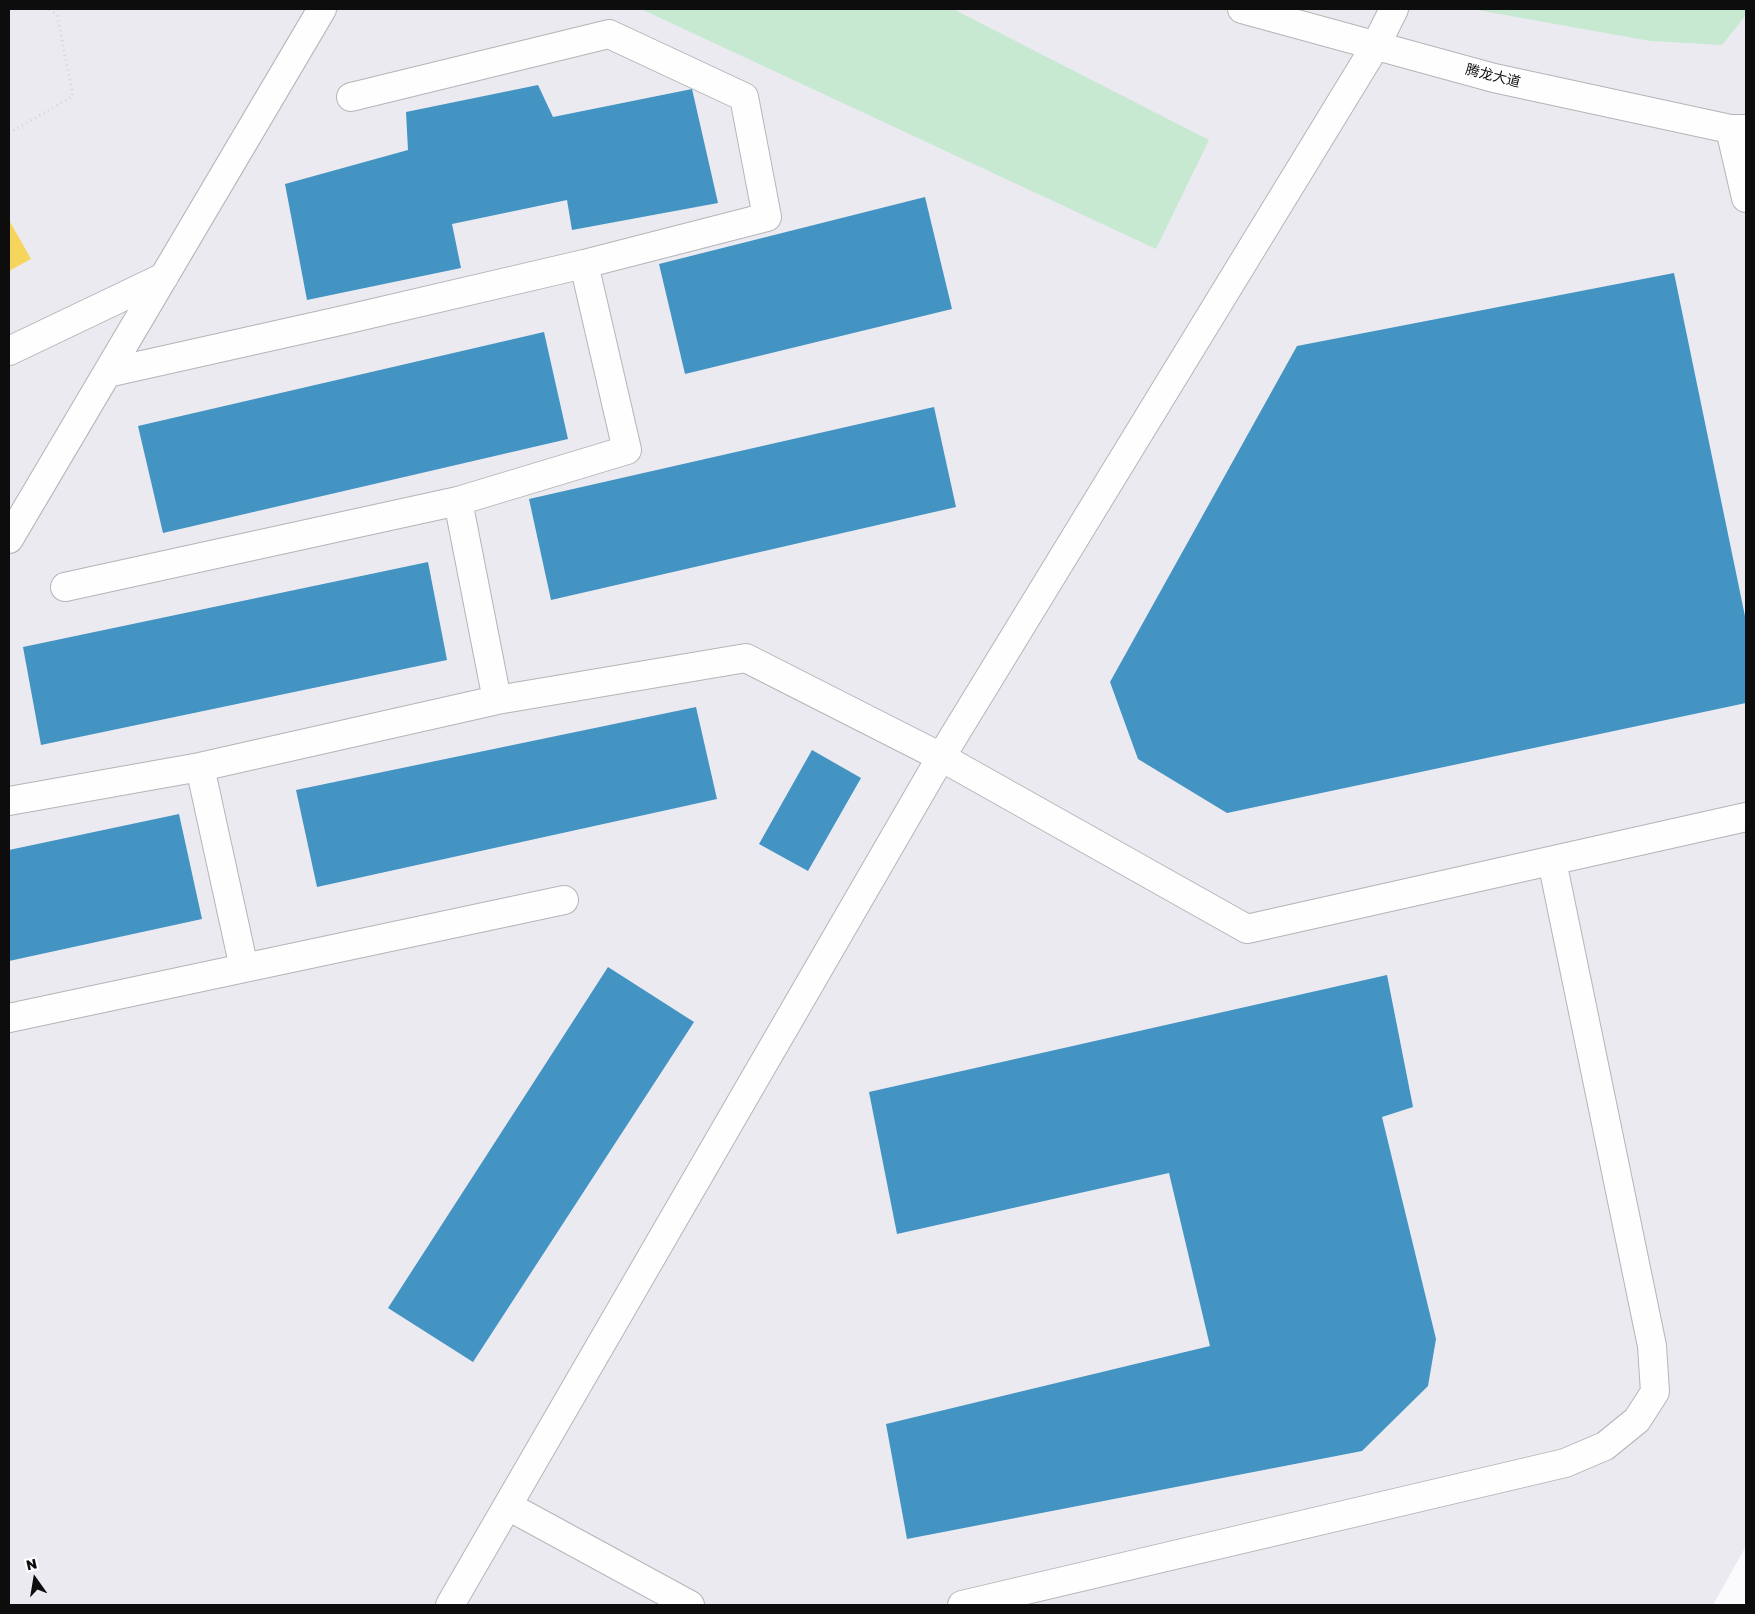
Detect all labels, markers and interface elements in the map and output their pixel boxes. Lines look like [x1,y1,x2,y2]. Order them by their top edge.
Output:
street label: 腾龙大道 [1464,61,1522,91]
north arrow [10,1554,60,1604]
text: N [24,1554,39,1573]

